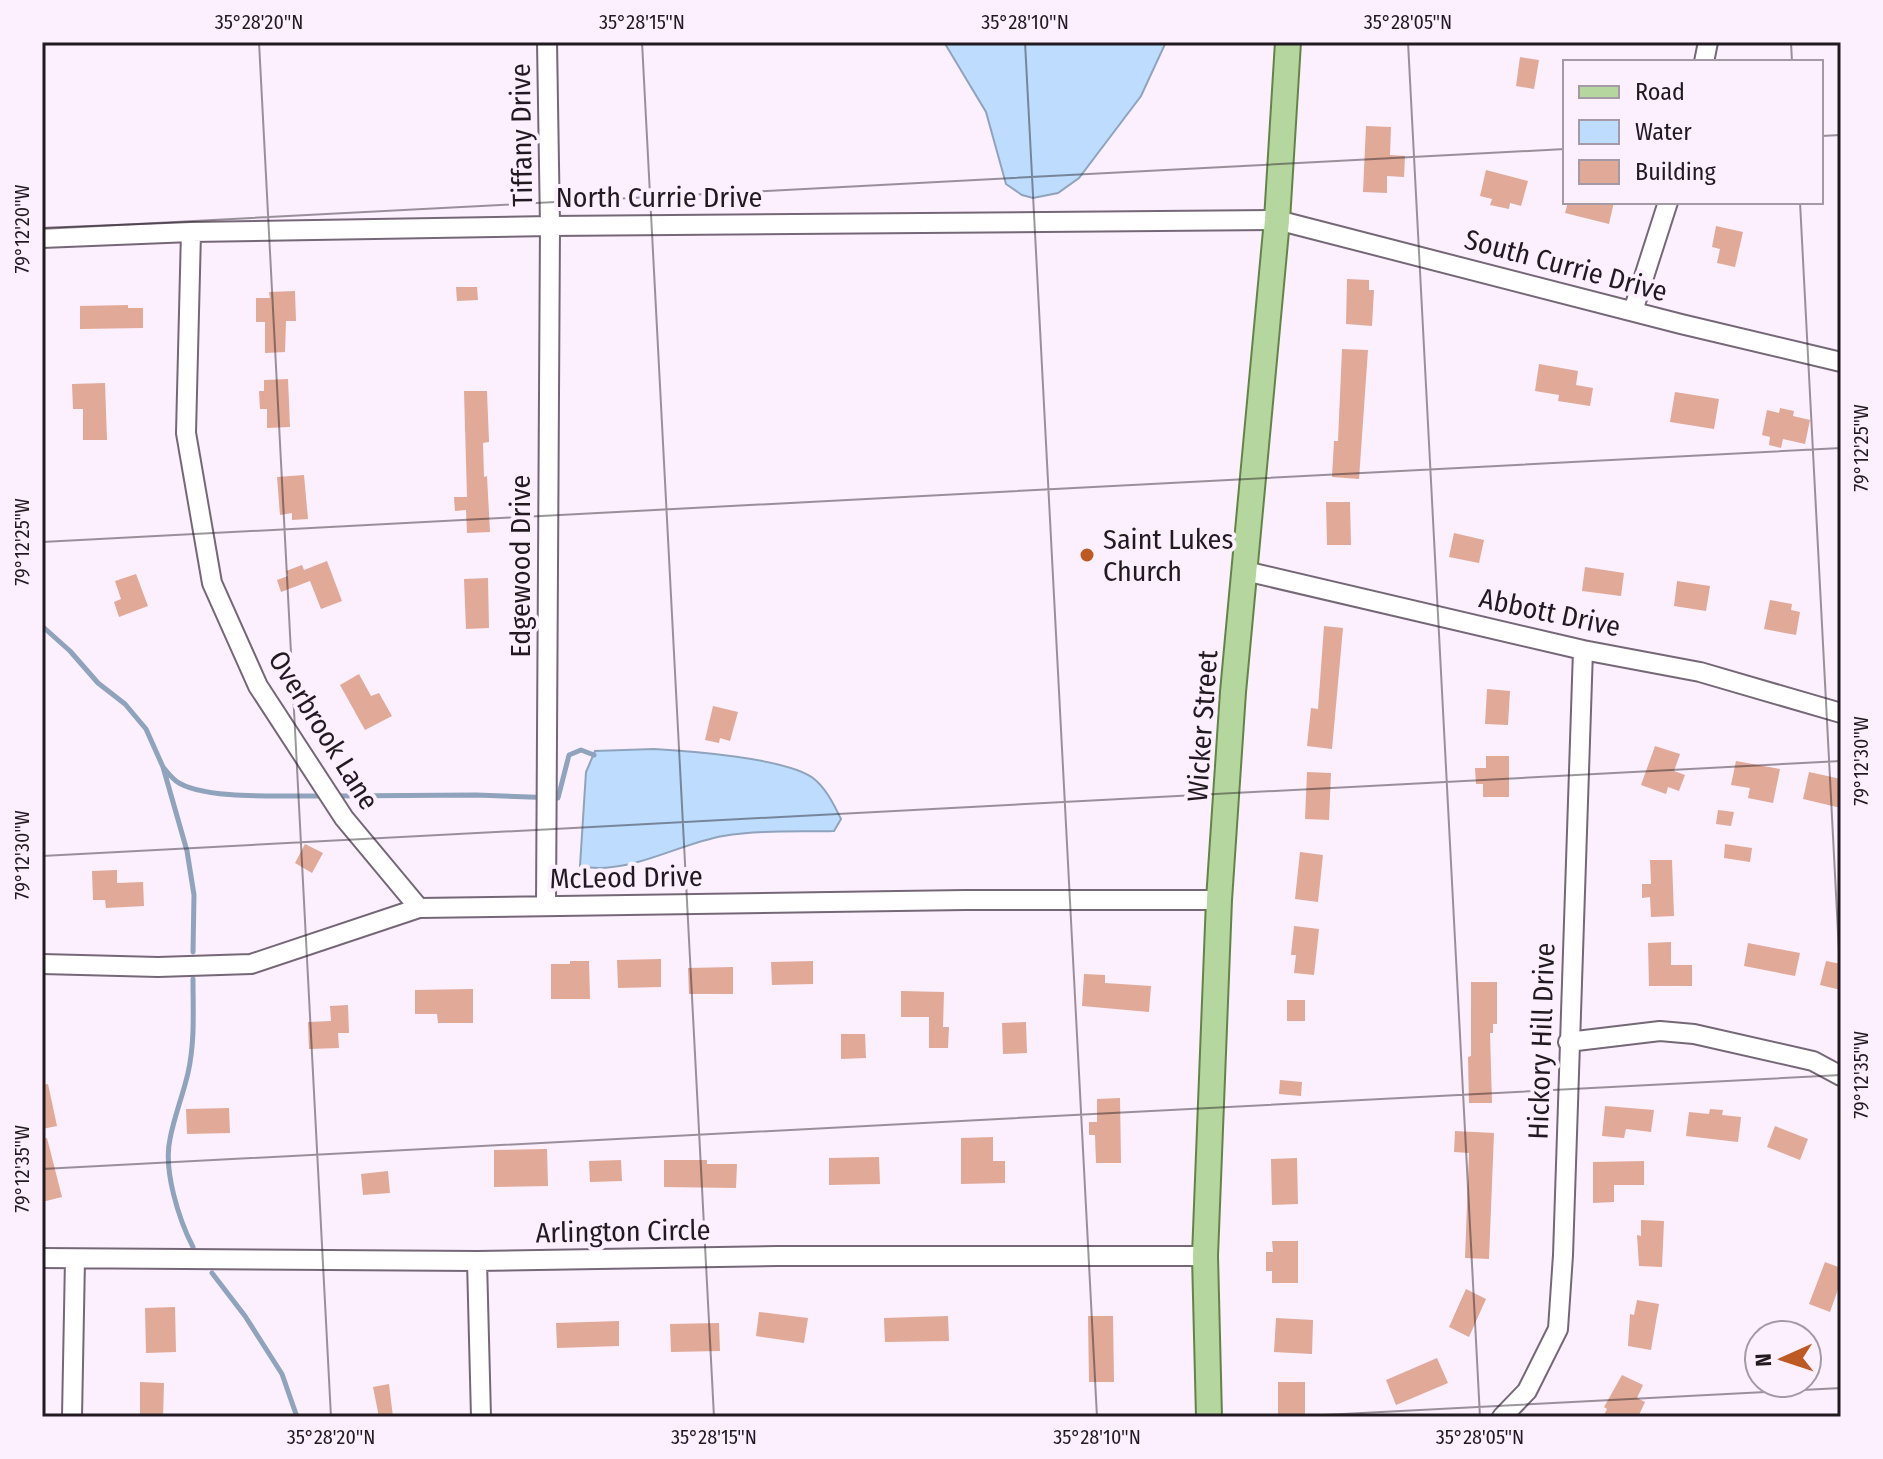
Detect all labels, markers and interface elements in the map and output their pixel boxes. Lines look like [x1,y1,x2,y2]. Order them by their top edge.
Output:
text: 35°28'20"N [215,10,303,34]
text: 35°28'15"N [599,10,685,34]
text: 35°28'10"N [981,10,1069,34]
text: 35°28'05"N [1364,10,1452,34]
legend [1563,60,1823,204]
street label: Tiffany Drive [504,63,539,207]
text: Road [1635,78,1685,106]
text: Water [1635,118,1692,146]
text: Building [1635,158,1717,186]
street label: North Currie Drive [556,181,762,214]
text: 79°12'20"W [10,184,34,274]
street label: South Currie Drive [1461,223,1671,308]
text: 79°12'25"W [1849,404,1873,492]
street label: Edgewood Drive [504,475,537,657]
text: 79°12'25"W [10,498,34,586]
place label: Saint Lukes Church [1103,523,1233,588]
marker: Saint Lukes Church [1078,546,1096,564]
street label: Abbott Drive [1476,581,1623,644]
street label: Overbrook Lane [262,645,386,816]
street label: Wicker Street [1181,648,1224,803]
text: 79°12'30"W [1849,716,1873,806]
text: 79°12'30"W [10,810,34,900]
street label: McLeod Drive [549,860,703,895]
street label: Hickory Hill Drive [1522,942,1561,1140]
text: 79°12'35"W [1849,1031,1873,1119]
text: 79°12'35"W [10,1125,34,1213]
street label: Arlington Circle [535,1213,711,1250]
north arrow [1743,1319,1823,1399]
text: N [1750,1353,1777,1367]
text: 35°28'20"N [287,1425,375,1449]
text: 35°28'15"N [671,1425,757,1449]
text: 35°28'10"N [1053,1425,1141,1449]
text: 35°28'05"N [1436,1425,1524,1449]

